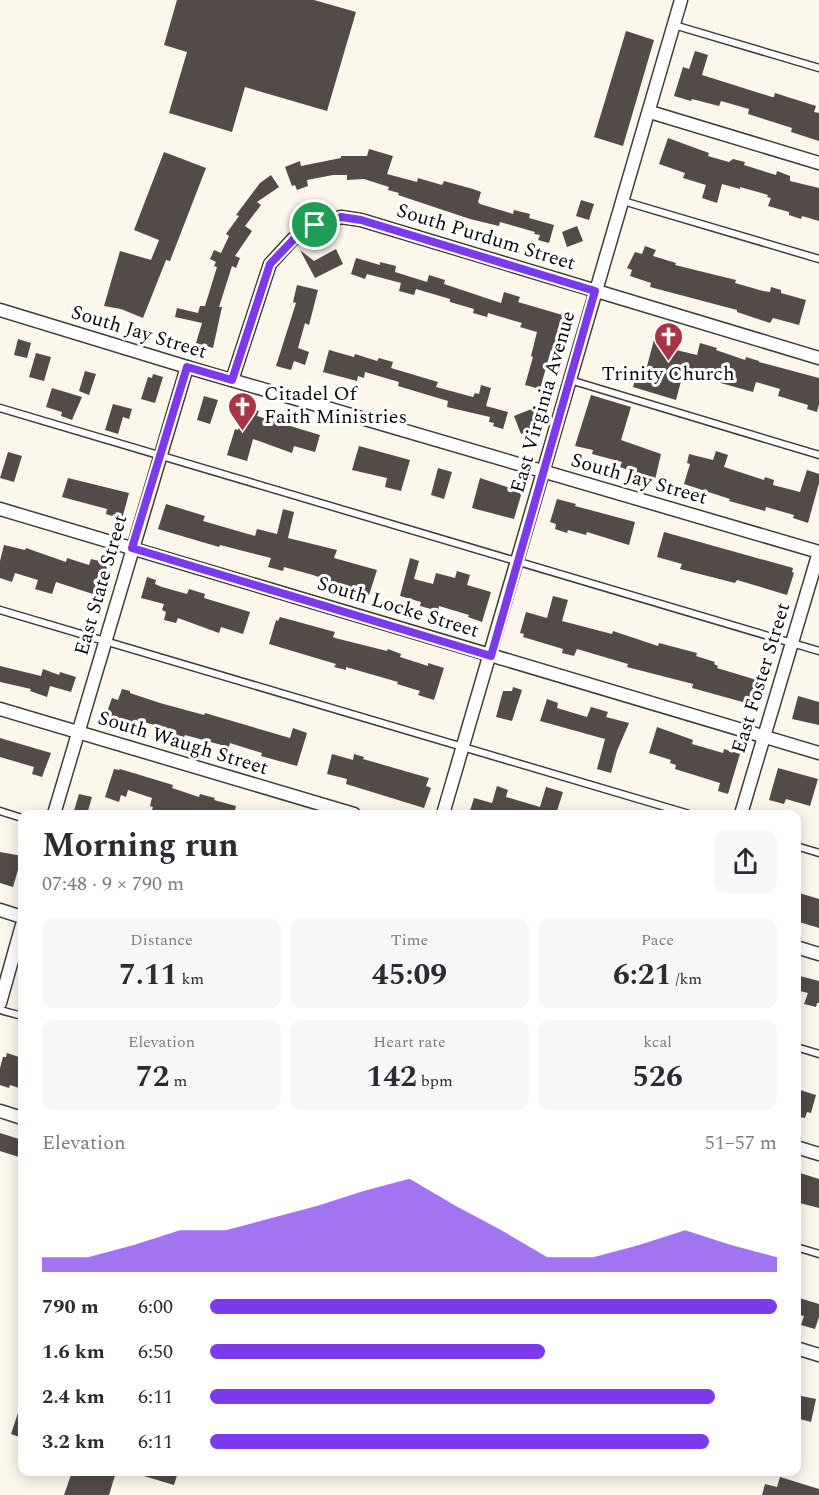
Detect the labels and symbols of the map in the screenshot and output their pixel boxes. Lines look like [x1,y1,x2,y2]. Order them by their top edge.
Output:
street label: South Purdum Street [393,195,579,279]
pin [289,199,340,250]
street label: South Jay Street [67,297,211,367]
street label: East Virginia Avenue [503,307,583,497]
church icon: Trinity Church [652,320,684,362]
place label: Trinity Church [601,359,735,389]
place label: Citadel Of Faith Ministries [264,379,407,432]
church icon: Citadel Of Faith Ministries [227,390,259,432]
street label: South Jay Street [567,445,711,513]
street label: East State Street [67,511,135,659]
street label: South Locke Street [313,568,483,646]
street label: East Foster Street [724,599,798,757]
street label: South Waugh Street [94,703,272,783]

